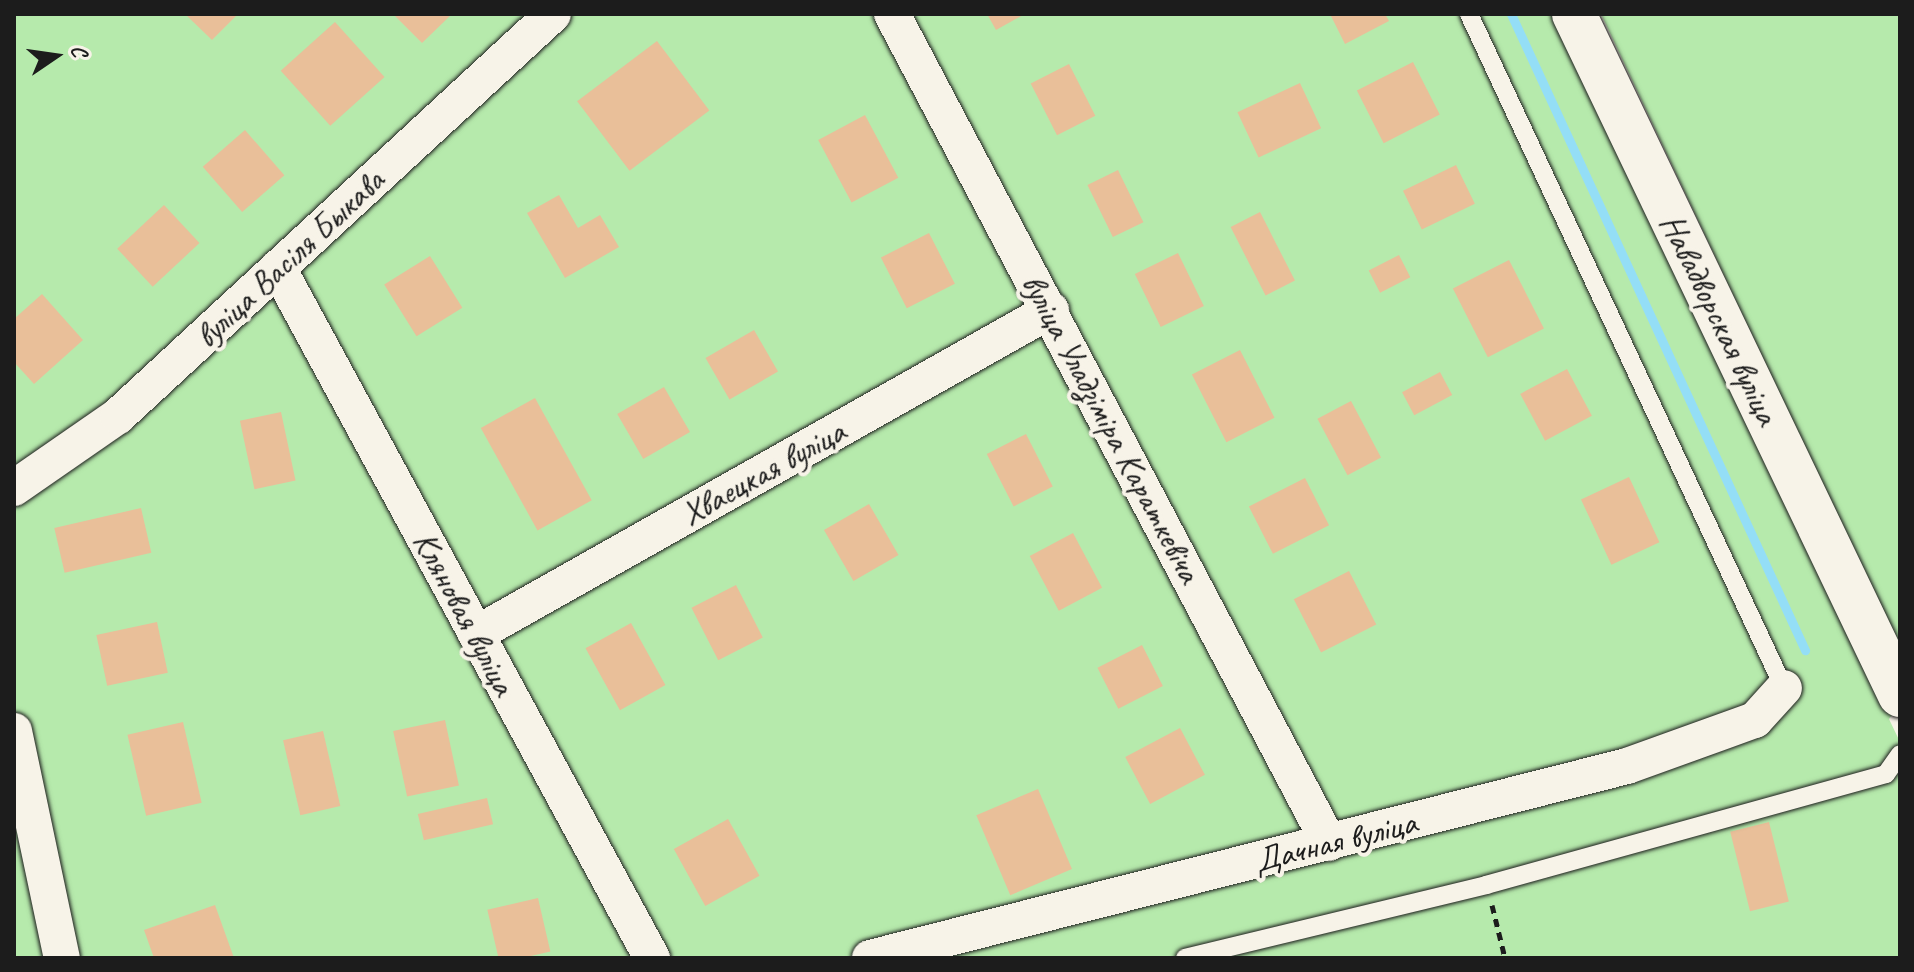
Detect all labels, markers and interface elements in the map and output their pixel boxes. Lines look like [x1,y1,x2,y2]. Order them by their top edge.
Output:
north arrow [16,16,96,96]
text: С [65,42,94,59]
street label: вуліца Васіля Быкава [186,160,392,356]
street label: Навадворская вуліца [1651,207,1789,431]
street label: вуліца Уладзіміра Караткевіча [1012,264,1212,592]
street label: Хваецкая вуліца [674,410,852,534]
street label: Кляновая вуліца [405,524,525,702]
street label: Дачная вуліца [1250,801,1420,881]

